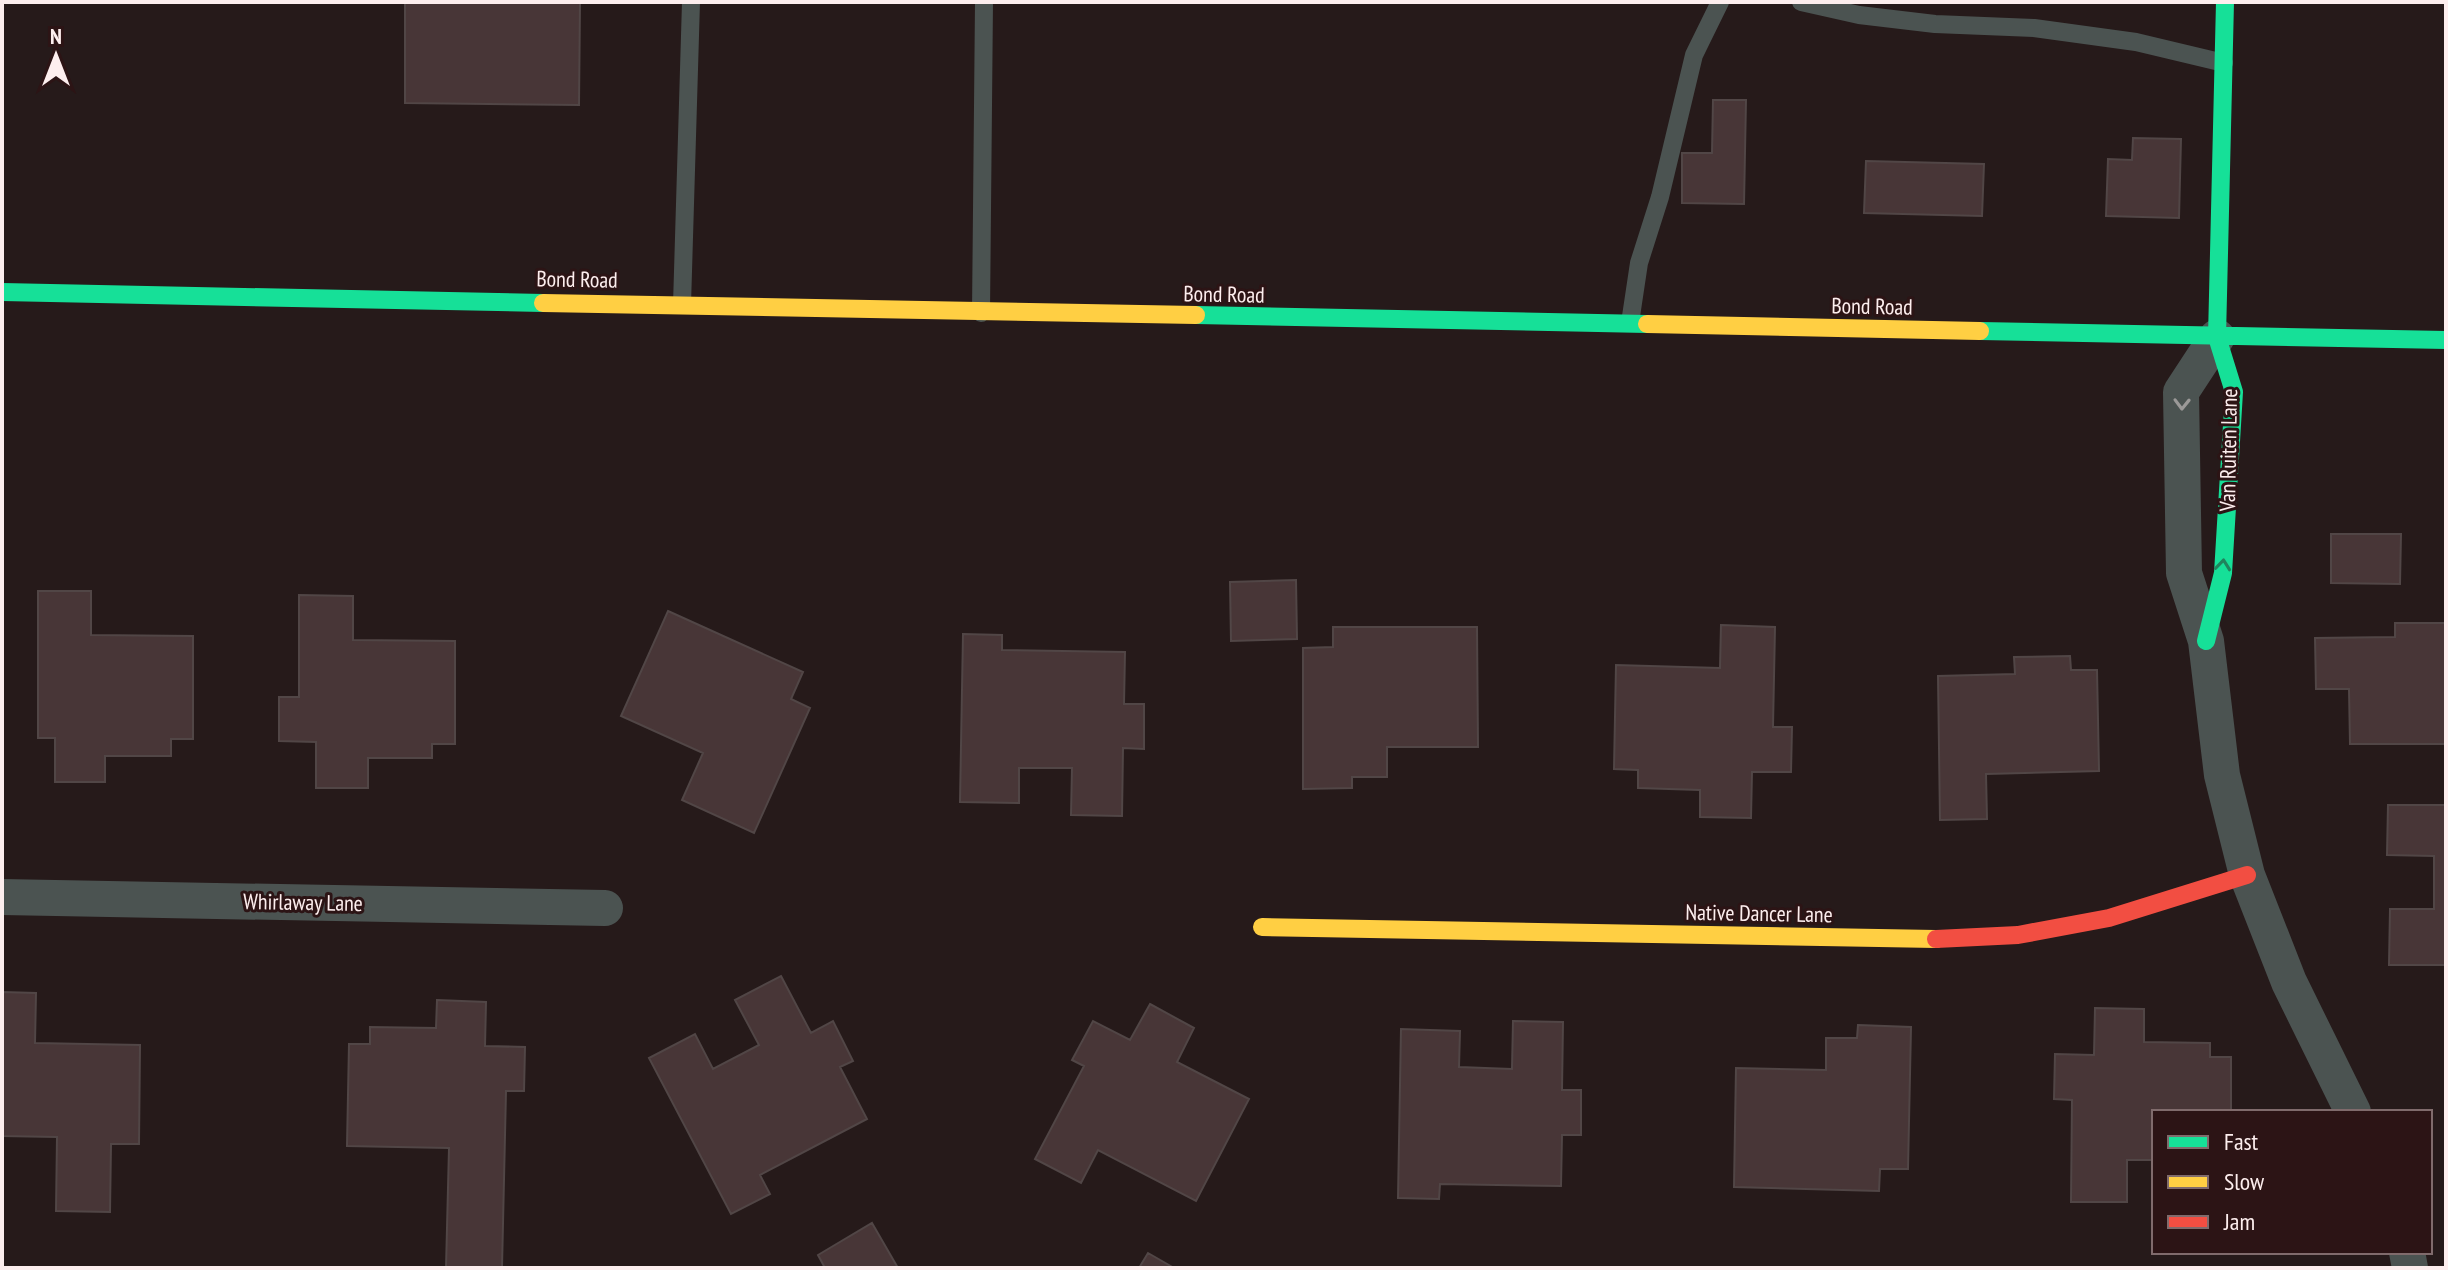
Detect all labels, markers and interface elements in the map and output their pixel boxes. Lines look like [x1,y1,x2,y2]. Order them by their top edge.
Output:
north arrow [16,16,96,96]
text: N [50,22,62,50]
street label: Bond Road [536,264,618,294]
street label: Bond Road [1183,279,1265,309]
street label: Bond Road [1831,291,1913,321]
street label: Van Ruiten Lane [2213,388,2243,513]
one-way arrow [2173,399,2190,411]
one-way arrow [2214,558,2231,571]
street label: Whirlaway Lane [243,887,363,917]
street label: Native Dancer Lane [1685,898,1833,928]
legend [2152,1110,2432,1254]
text: Fast [2224,1126,2259,1157]
text: Slow [2224,1166,2265,1197]
text: Jam [2223,1206,2255,1237]

